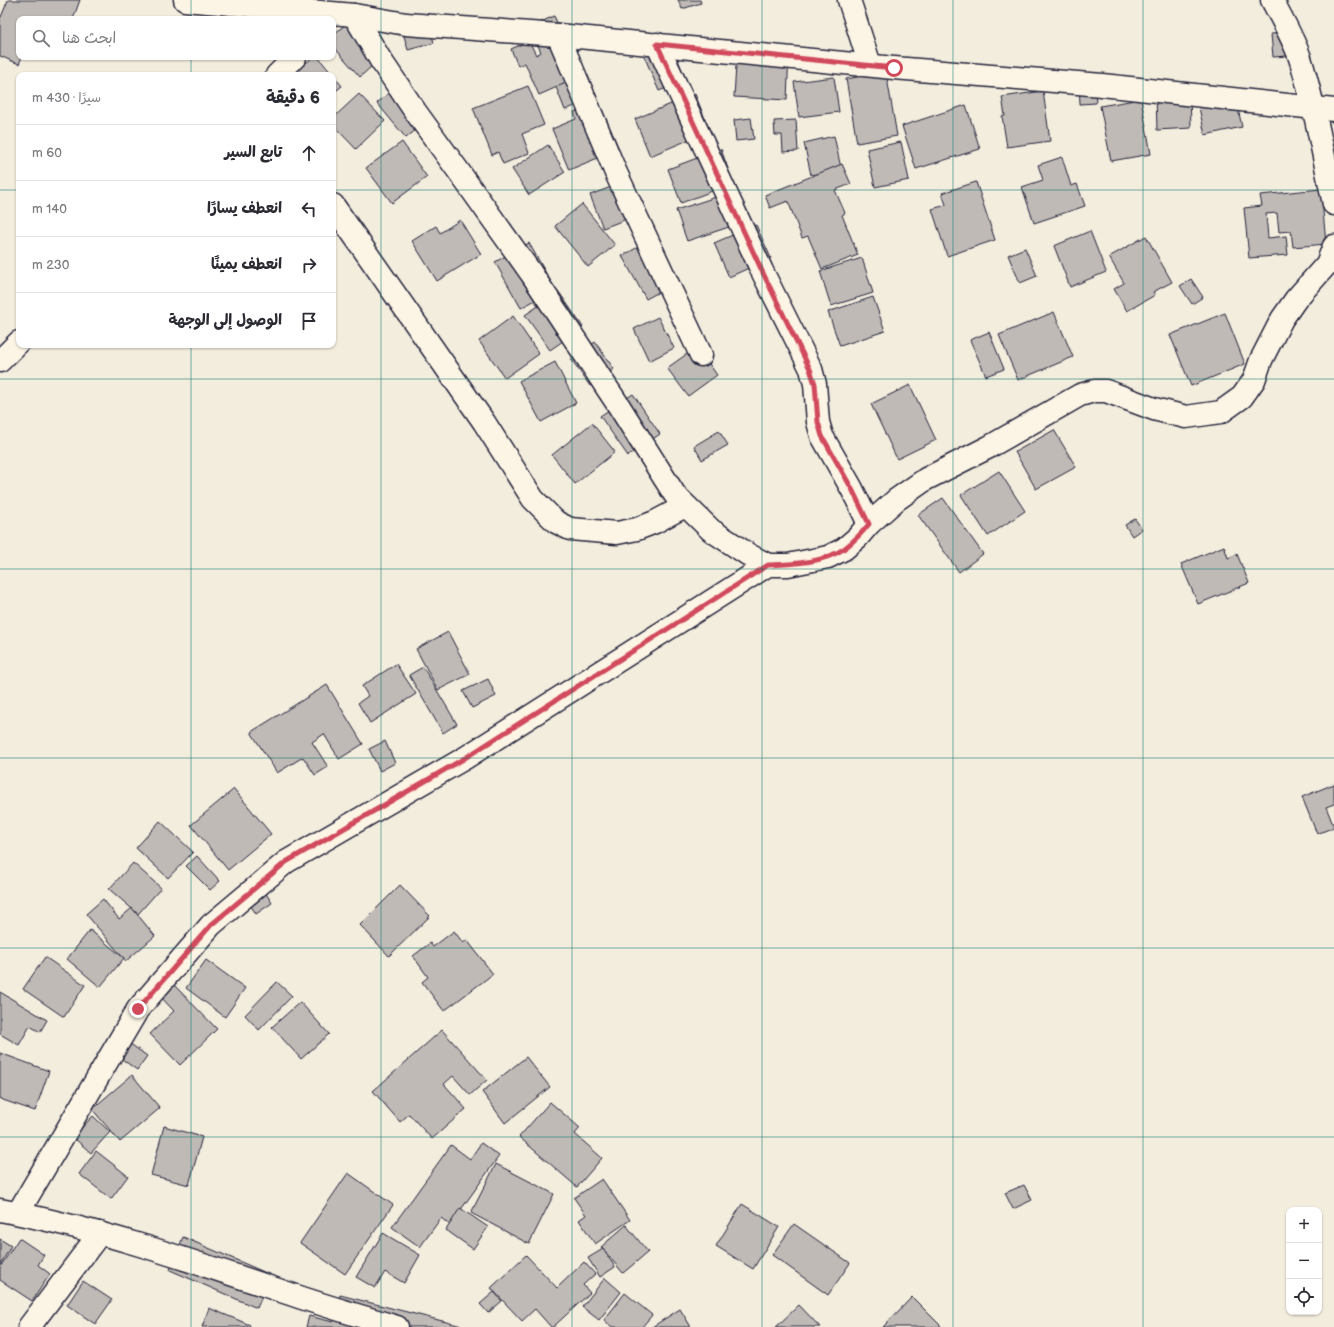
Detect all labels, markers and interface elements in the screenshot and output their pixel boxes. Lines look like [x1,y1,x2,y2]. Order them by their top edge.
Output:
search box [16,16,336,60]
icon: search [30,27,52,49]
text: ابحث هنا [62,29,116,48]
route start [885,59,903,77]
text: 6 دقيقة [266,88,320,108]
text: سيرًا · 430 m [32,90,101,106]
icon: ahead [298,142,320,164]
text: تابع السير [224,143,282,162]
text: 60 m [32,145,62,161]
icon: left [298,198,320,220]
text: انعطف يسارًا [207,199,282,218]
text: 140 m [32,201,67,217]
icon: right [298,254,320,276]
text: انعطف يمينًا [211,255,282,274]
text: 230 m [32,257,69,273]
icon: arrive [298,310,320,332]
text: الوصول إلى الوجهة [168,311,282,330]
route end [129,1000,147,1018]
map controls [1286,1207,1322,1315]
button: + [1286,1207,1322,1243]
button: − [1286,1243,1322,1279]
button: locate [1286,1279,1322,1315]

